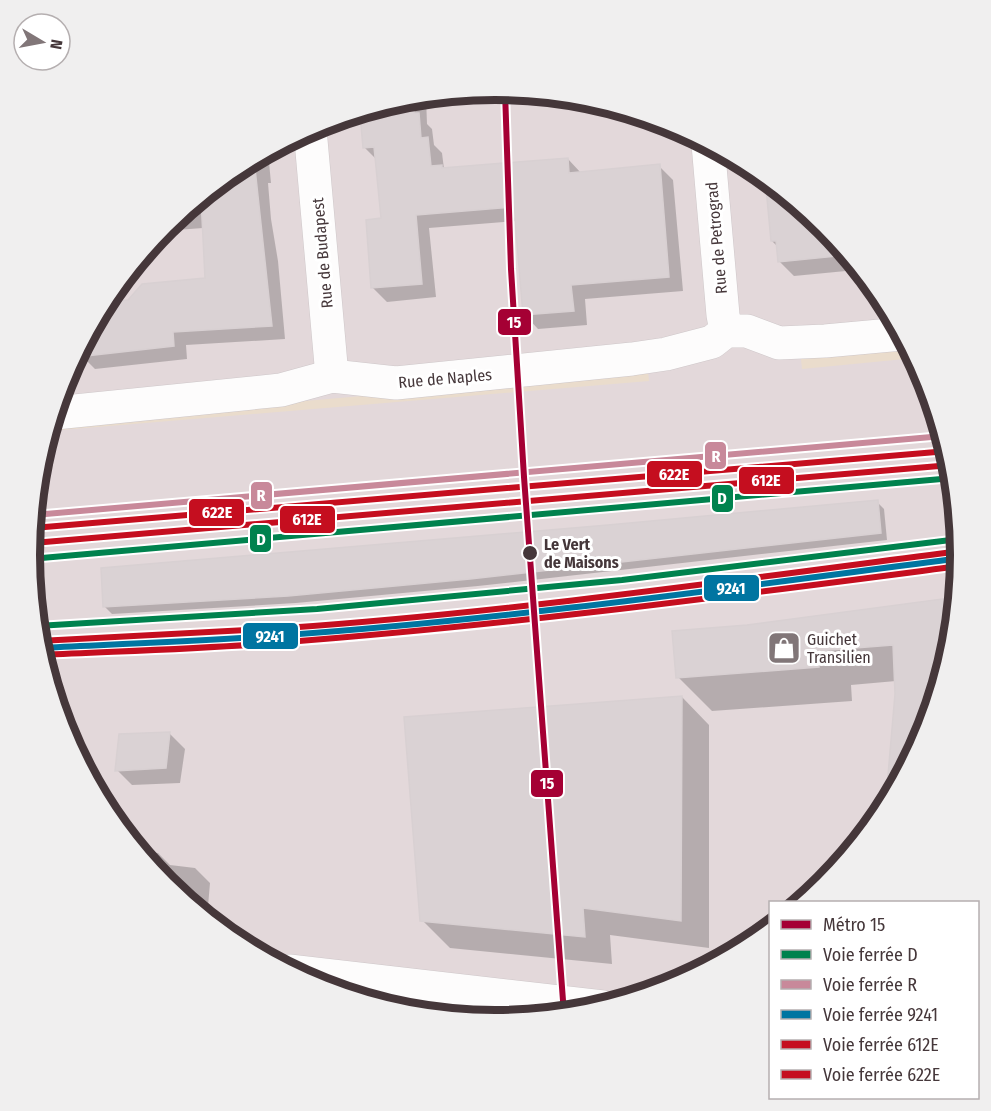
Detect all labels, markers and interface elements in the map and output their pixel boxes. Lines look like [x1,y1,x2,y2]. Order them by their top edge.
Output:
north arrow [12,12,72,72]
text: N [46,38,66,51]
street label: Rue de Petrograd [702,181,731,295]
street label: Rue de Budapest [308,196,337,309]
line badge: 15 [497,308,532,336]
text: 15 [507,313,521,332]
street label: Rue de Naples [397,365,493,392]
line badge: R [704,441,727,470]
text: R [712,447,722,466]
line badge: 622E [646,460,703,488]
text: 622E [659,465,690,484]
line badge: 612E [738,466,795,495]
text: 612E [751,471,781,490]
line badge: R [250,481,273,510]
line badge: D [711,484,734,513]
text: R [257,486,267,505]
text: D [717,489,727,508]
line badge: 622E [188,498,245,527]
text: 622E [202,503,233,522]
line badge: 612E [279,505,336,534]
text: 612E [292,510,322,529]
line badge: D [249,524,272,553]
text: D [256,530,266,549]
place label: Le Vert de Maisons [544,535,619,572]
marker: Le Vert de Maisons [521,544,539,562]
line badge: 9241 [703,574,760,602]
text: 9241 [716,579,746,598]
line badge: 9241 [242,622,299,650]
text: 9241 [255,627,285,646]
shop icon: Guichet Transilien [766,630,802,666]
place label: Guichet Transilien [807,630,871,667]
line badge: 15 [530,769,564,798]
text: 15 [540,774,554,793]
legend [769,901,979,1099]
text: Métro 15 [823,914,885,936]
text: Voie ferrée D [823,944,918,966]
text: Voie ferrée R [823,974,917,996]
text: Voie ferrée 9241 [823,1004,938,1026]
text: Voie ferrée 612E [823,1034,939,1056]
text: Voie ferrée 622E [823,1064,940,1086]

